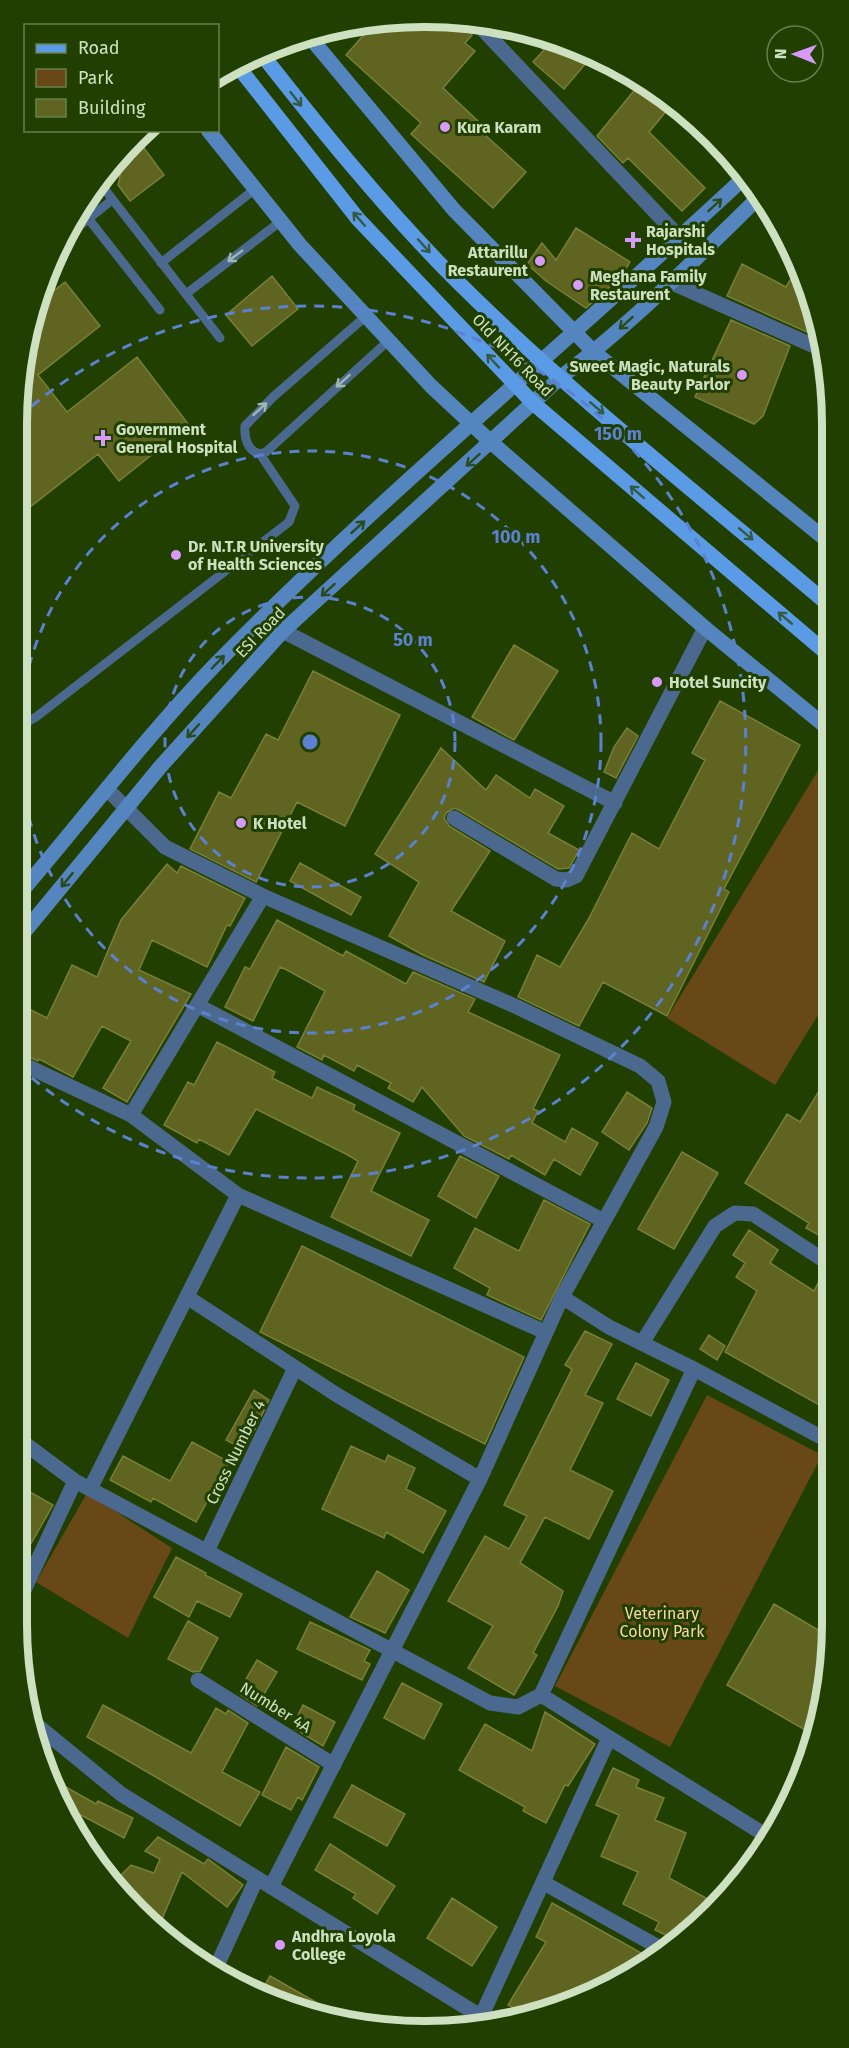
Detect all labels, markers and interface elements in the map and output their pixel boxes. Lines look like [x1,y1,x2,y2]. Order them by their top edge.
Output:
legend [24,24,219,132]
north arrow [765,24,825,84]
text: Road [78,37,120,59]
text: N [771,48,790,59]
text: Park [78,67,114,89]
one-way arrow [290,90,303,106]
text: Building [78,97,146,119]
place label: Kura Karam [457,118,541,137]
marker: Kura Karam [438,120,452,134]
one-way arrow [707,198,722,212]
one-way arrow [352,212,366,227]
place label: Rajarshi Hospitals [646,222,715,259]
marker: Rajarshi Hospitals [624,231,642,249]
one-way arrow [417,238,431,253]
place label: Attarillu Restaurent [448,243,529,280]
one-way arrow [227,250,243,263]
marker: Attarillu Restaurent [533,254,547,268]
place label: Meghana Family Restaurent [590,267,707,304]
marker: Meghana Family Restaurent [571,278,585,292]
street label: Old NH16 Road [468,310,557,401]
one-way arrow [618,316,633,330]
one-way arrow [485,353,500,368]
place label: Sweet Magic, Naturals Beauty Parlor [570,357,731,394]
marker: Sweet Magic, Naturals Beauty Parlor [735,368,749,382]
one-way arrow [336,374,351,388]
one-way arrow [589,401,605,414]
one-way arrow [252,402,267,416]
place label: Government General Hospital [116,420,238,457]
text: 150 m [594,423,642,445]
marker: Government General Hospital [94,429,112,447]
one-way arrow [465,453,480,467]
one-way arrow [630,485,645,499]
one-way arrow [350,520,365,534]
text: 100 m [492,526,540,548]
one-way arrow [738,527,753,541]
place label: Dr. N.T.R University of Health Sciences [188,537,324,574]
marker: Dr. N.T.R University of Health Sciences [169,548,183,562]
one-way arrow [320,583,335,598]
street label: ESI Road [232,603,289,662]
one-way arrow [778,611,793,625]
text: 50 m [393,629,433,651]
one-way arrow [211,655,225,670]
place label: Hotel Suncity [669,673,767,692]
marker: Hotel Suncity [650,675,664,689]
one-way arrow [186,723,200,738]
centre of rings [300,732,320,752]
place label: K Hotel [253,814,307,833]
marker: K Hotel [234,816,248,830]
one-way arrow [61,872,74,888]
street label: Cross Number 4 [202,1396,269,1508]
park label: Veterinary Colony Park [620,1604,705,1641]
street label: Number 4A [237,1678,316,1737]
place label: Andhra Loyola College [291,1927,396,1964]
marker: Andhra Loyola College [273,1938,287,1952]

